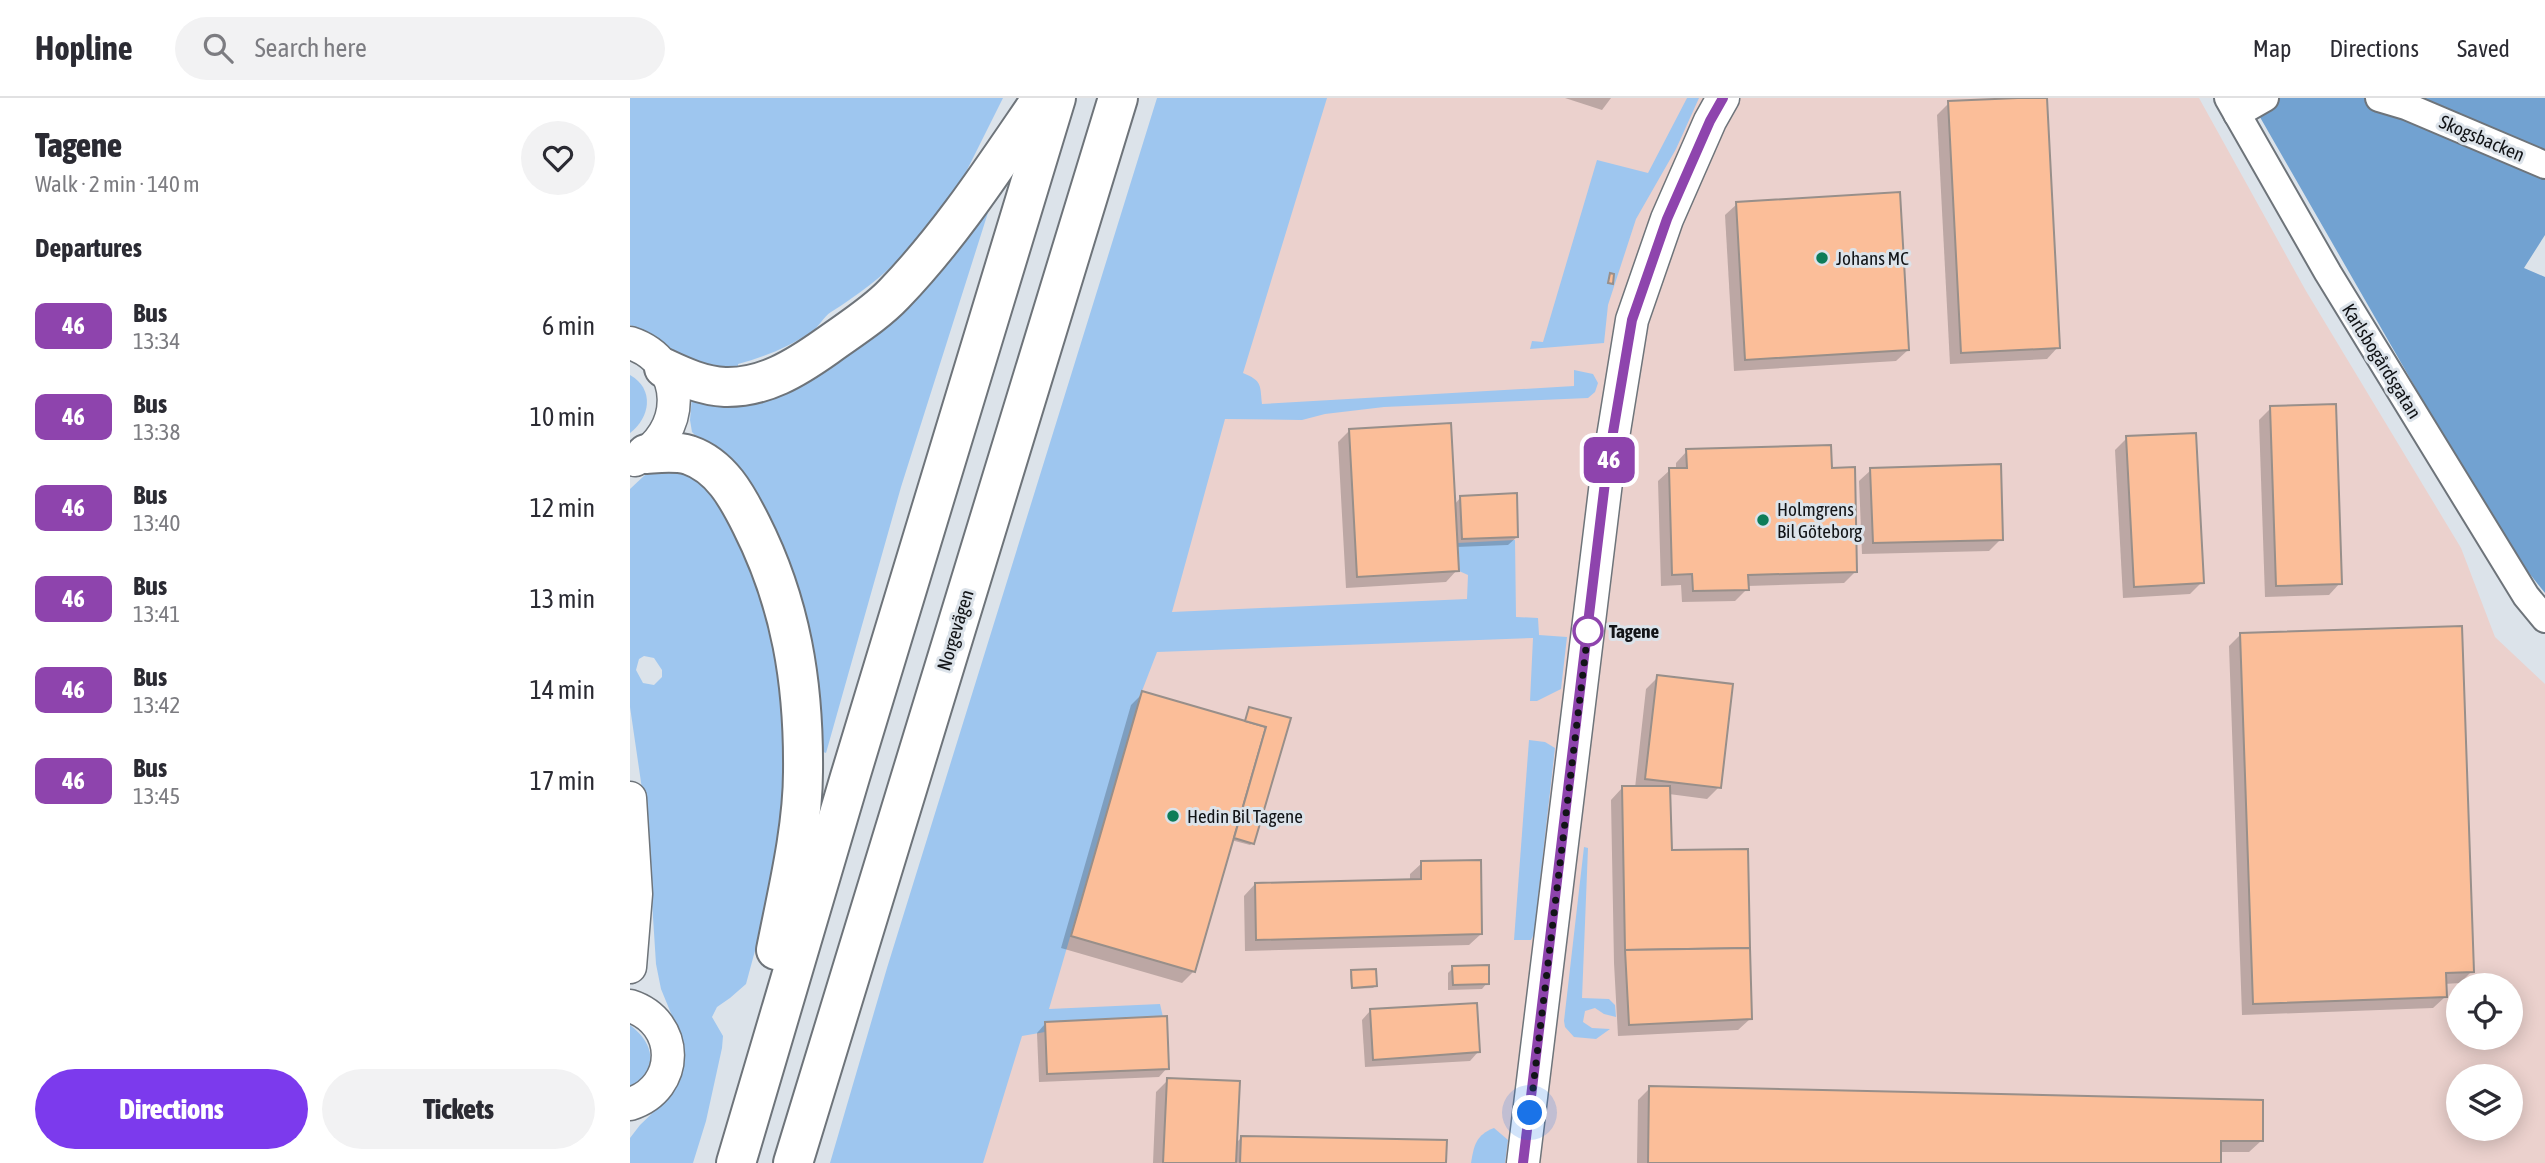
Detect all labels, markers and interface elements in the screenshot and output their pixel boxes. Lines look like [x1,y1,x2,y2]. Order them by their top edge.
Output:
search box [175,17,665,80]
text: Hopline [35,29,133,67]
icon: search [199,29,237,67]
text: Search here [255,33,367,63]
text: Map [2253,35,2291,62]
text: Directions [2329,35,2419,62]
text: Saved [2457,35,2510,62]
street label: Skogsbacken [2436,110,2528,166]
button: heart [521,121,595,195]
text: Tagene [35,126,122,164]
text: Walk · 2 min · 140 m [35,171,199,197]
text: Departures [35,233,142,263]
place label: Johans MC [1836,247,1909,269]
marker: Johans MC [1814,250,1830,266]
text: Bus [133,298,167,328]
street label: Karlsbogårdsgatan [2338,300,2426,422]
text: 6 min [542,311,595,341]
text: 46 [62,312,85,339]
text: 13:34 [133,328,180,354]
text: Bus [133,389,167,419]
text: 10 min [530,402,595,432]
text: 46 [62,403,85,430]
text: 13:38 [133,419,180,445]
line badge: 46 [1578,437,1640,483]
text: 46 [1598,446,1620,473]
text: Bus [133,480,167,510]
text: 12 min [530,493,595,523]
text: 46 [62,494,85,521]
place label: Holmgrens Bil Göteborg [1777,498,1863,542]
text: 13:40 [133,510,180,536]
marker: Holmgrens Bil Göteborg [1755,512,1771,528]
text: Bus [133,571,167,601]
text: 13 min [530,584,595,614]
text: 46 [62,585,85,612]
street label: Norgevägen [932,587,978,673]
text: 13:41 [133,601,180,627]
marker: Tagene [1573,616,1603,646]
place label: Tagene [1609,620,1659,642]
text: Bus [133,662,167,692]
text: 14 min [530,675,595,705]
text: 46 [62,676,85,703]
text: 13:42 [133,692,180,718]
text: Bus [133,753,167,783]
text: 17 min [530,766,595,796]
text: 46 [62,767,85,794]
text: 13:45 [133,783,180,809]
place label: Hedin Bil Tagene [1187,805,1303,827]
marker: Hedin Bil Tagene [1165,808,1181,824]
map controls [2446,973,2523,1141]
button: locate [2446,973,2523,1050]
button: layers [2446,1064,2523,1141]
button: Directions [35,1069,308,1149]
button: Tickets [322,1069,595,1149]
your location [1512,1095,1547,1130]

